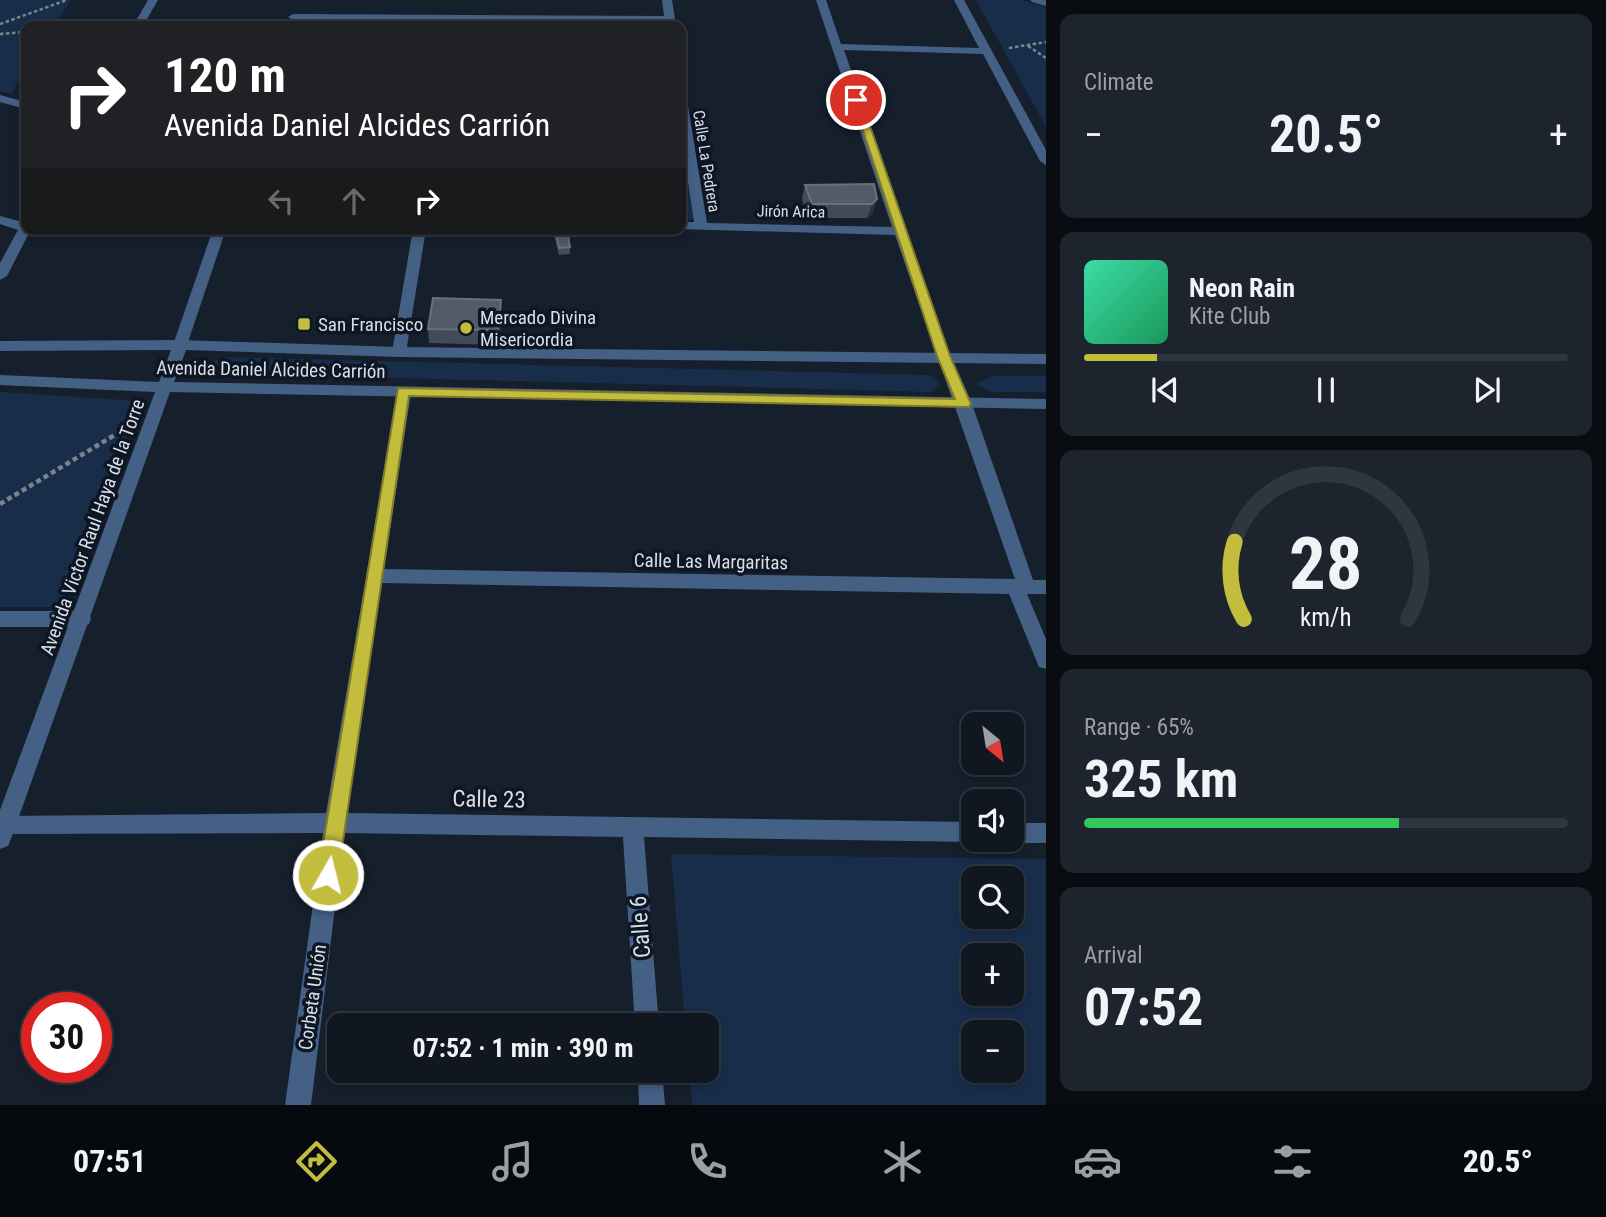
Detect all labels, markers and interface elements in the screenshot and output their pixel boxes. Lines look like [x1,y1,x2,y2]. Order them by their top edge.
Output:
text: 120 m [164,47,286,104]
icon: right [49,49,140,140]
text: Climate [1084,69,1154,96]
pin [826,70,886,130]
icon: arrive [837,81,875,119]
text: 20.5° [1269,104,1383,165]
text: Avenida Daniel Alcides Carrión [164,106,550,144]
street label: Calle La Pedrera [689,109,724,213]
text: − [1084,113,1103,157]
text: + [1549,113,1568,157]
icon: left [262,182,300,220]
icon: ahead [335,182,373,220]
icon: right [408,182,446,220]
street label: Jirón Arica [757,201,825,222]
text: Neon Rain [1189,273,1295,303]
text: Kite Club [1189,303,1270,330]
place label: Mercado Divina Misericordia [480,306,596,351]
place label: San Francisco [318,313,423,336]
marker: San Francisco [296,316,312,332]
marker: Mercado Divina Misericordia [458,320,474,336]
street label: Avenida Daniel Alcides Carrión [156,356,386,383]
icon: previous [1146,371,1184,409]
icon: pause [1307,371,1345,409]
icon: next [1468,371,1506,409]
street label: Avenida Victor Raul Haya de la Torre [35,396,150,658]
text: 28 [1289,521,1363,607]
street label: Calle Las Margaritas [634,549,788,574]
text: km/h [1300,602,1352,631]
north arrow [961,712,1024,775]
map controls [961,712,1024,1083]
text: Range · 65% [1084,714,1194,741]
text: 325 km [1084,749,1238,810]
street label: Calle 23 [452,785,526,814]
button: sound [961,789,1024,852]
position arrow [291,838,365,912]
button: search [961,866,1024,929]
street label: Calle 6 [625,895,656,959]
text: Arrival [1084,942,1143,969]
street label: Corbeta Unión [294,943,331,1051]
button: + [961,943,1024,1006]
text: 07:52 [1084,977,1203,1038]
speed limit sign: 30 [21,992,112,1083]
button: − [961,1020,1024,1083]
text: 07:52 · 1 min · 390 m [413,1033,633,1063]
icon: directions [292,1137,341,1186]
icon: music [488,1137,537,1186]
icon: phone [683,1137,732,1186]
icon: climate [878,1137,927,1186]
icon: car [1073,1137,1122,1186]
icon: filters [1268,1137,1317,1186]
text: 07:51 [73,1142,146,1180]
text: 20.5° [1463,1142,1533,1180]

